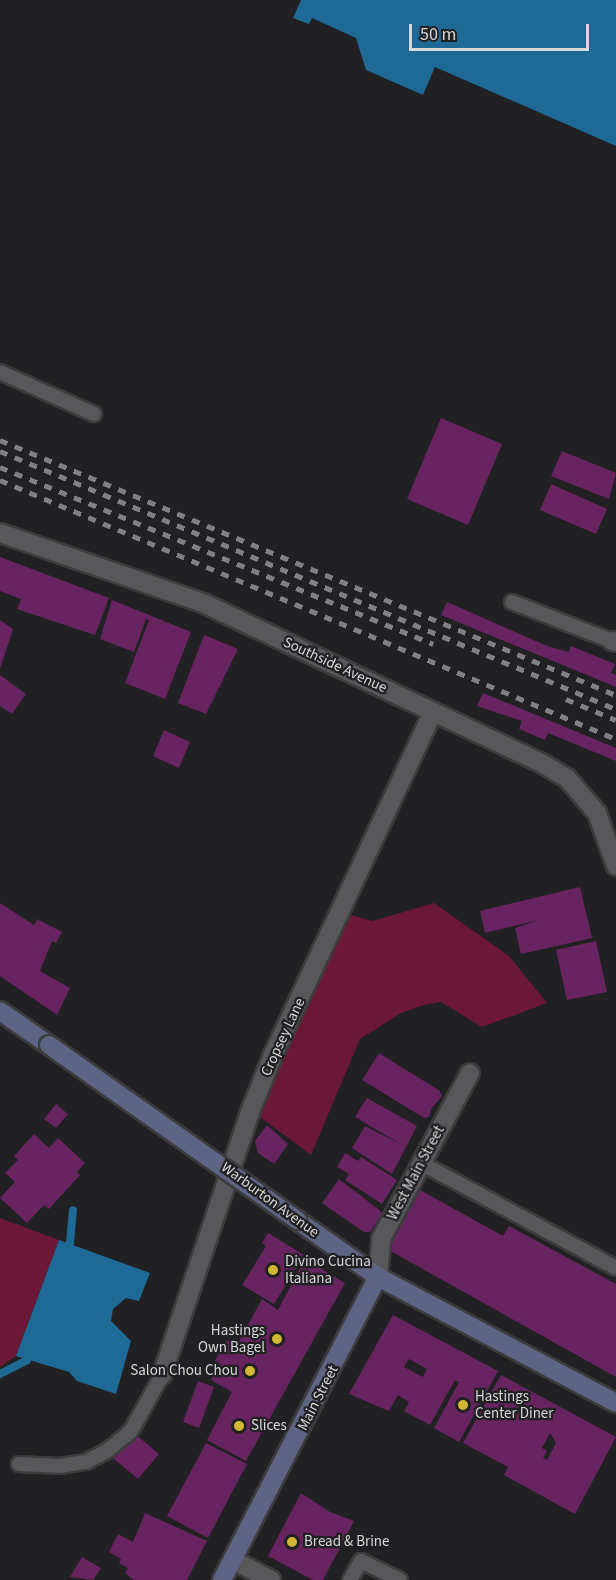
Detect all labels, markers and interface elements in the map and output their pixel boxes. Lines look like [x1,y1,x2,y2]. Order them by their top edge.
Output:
scale bar [412,12,592,50]
text: 50 m [420,22,456,47]
street label: Southside Avenue [280,633,390,697]
street label: Cropsey Lane [257,995,309,1079]
street label: West Main Street [384,1123,448,1223]
street label: Warburton Avenue [218,1159,322,1241]
place label: Divino Cucina Italiana [285,1252,371,1287]
marker: Divino Cucina Italiana [266,1263,280,1277]
place label: Hastings Own Bagel [198,1321,265,1356]
marker: Hastings Own Bagel [270,1332,284,1346]
place label: Salon Chou Chou [130,1362,238,1380]
street label: Main Street [294,1362,342,1434]
marker: Salon Chou Chou [243,1364,257,1378]
place label: Hastings Center Diner [475,1387,553,1422]
marker: Hastings Center Diner [456,1398,470,1412]
place label: Slices [251,1417,287,1435]
marker: Slices [232,1419,246,1433]
place label: Bread & Brine [304,1533,389,1551]
marker: Bread & Brine [285,1535,299,1549]

